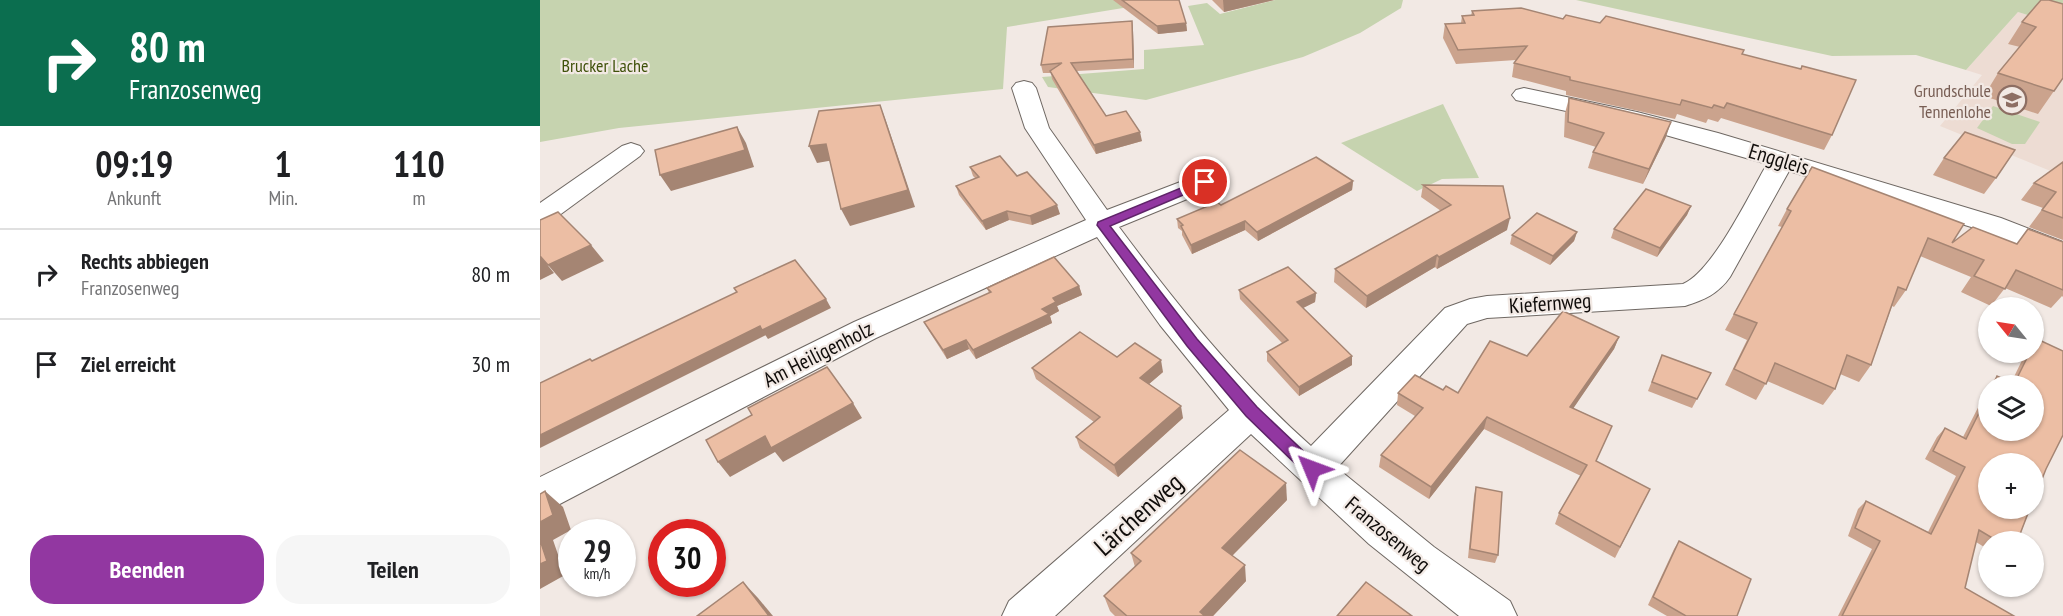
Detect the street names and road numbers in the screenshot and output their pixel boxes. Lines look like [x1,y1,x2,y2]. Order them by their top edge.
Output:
street label: Enggleis [1746,137,1812,181]
street label: Kiefernweg [1508,287,1592,319]
street label: Am Heiligenholz [759,315,877,393]
street label: Lärchenweg [1087,466,1189,562]
street label: Franzosenweg [1340,490,1436,578]

